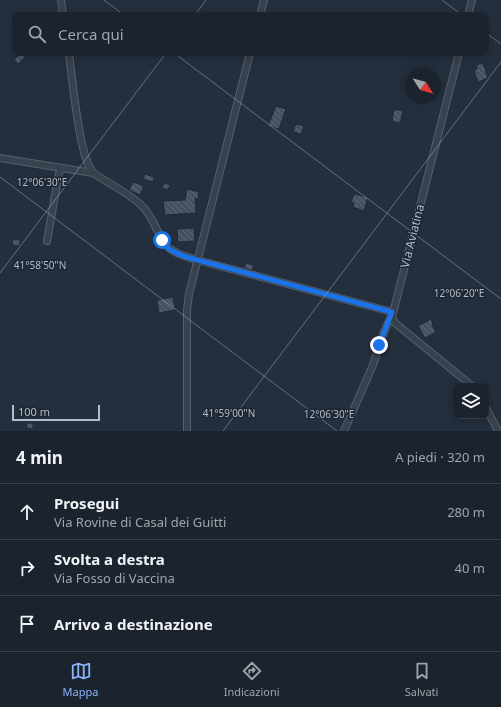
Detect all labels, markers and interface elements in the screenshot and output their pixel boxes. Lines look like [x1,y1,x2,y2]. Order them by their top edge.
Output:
search box [12,12,489,56]
icon: search [26,23,48,45]
text: Cerca qui [58,24,124,44]
north arrow [405,68,441,104]
text: 12°06'30"E [17,175,67,189]
street label: Via Aviatina [396,202,428,270]
route start [153,231,171,249]
text: 41°58'50"N [14,258,66,272]
text: 12°06'20"E [434,286,484,300]
route end [370,336,388,354]
map controls [453,383,489,419]
button: layers [453,383,489,419]
scale bar [12,403,100,422]
text: 100 m [18,404,50,419]
text: 41°59'00"N [203,406,255,420]
text: 12°06'30"E [304,407,354,421]
text: 4 min [16,446,63,469]
text: A piedi · 320 m [395,448,485,466]
text: Prosegui [54,493,119,513]
icon: ahead [16,501,38,523]
text: 280 m [447,503,485,521]
text: Via Rovine di Casal dei Guitti [54,513,226,531]
text: Svolta a destra [54,549,165,569]
icon: right [16,557,38,579]
text: 40 m [455,559,485,577]
text: Via Fosso di Vaccina [54,569,175,587]
icon: arrive [16,613,38,635]
text: Arrivo a destinazione [54,614,213,634]
tab: Mappa [63,660,98,699]
tab: Indicazioni [224,660,280,699]
tab: Salvati [405,660,438,699]

